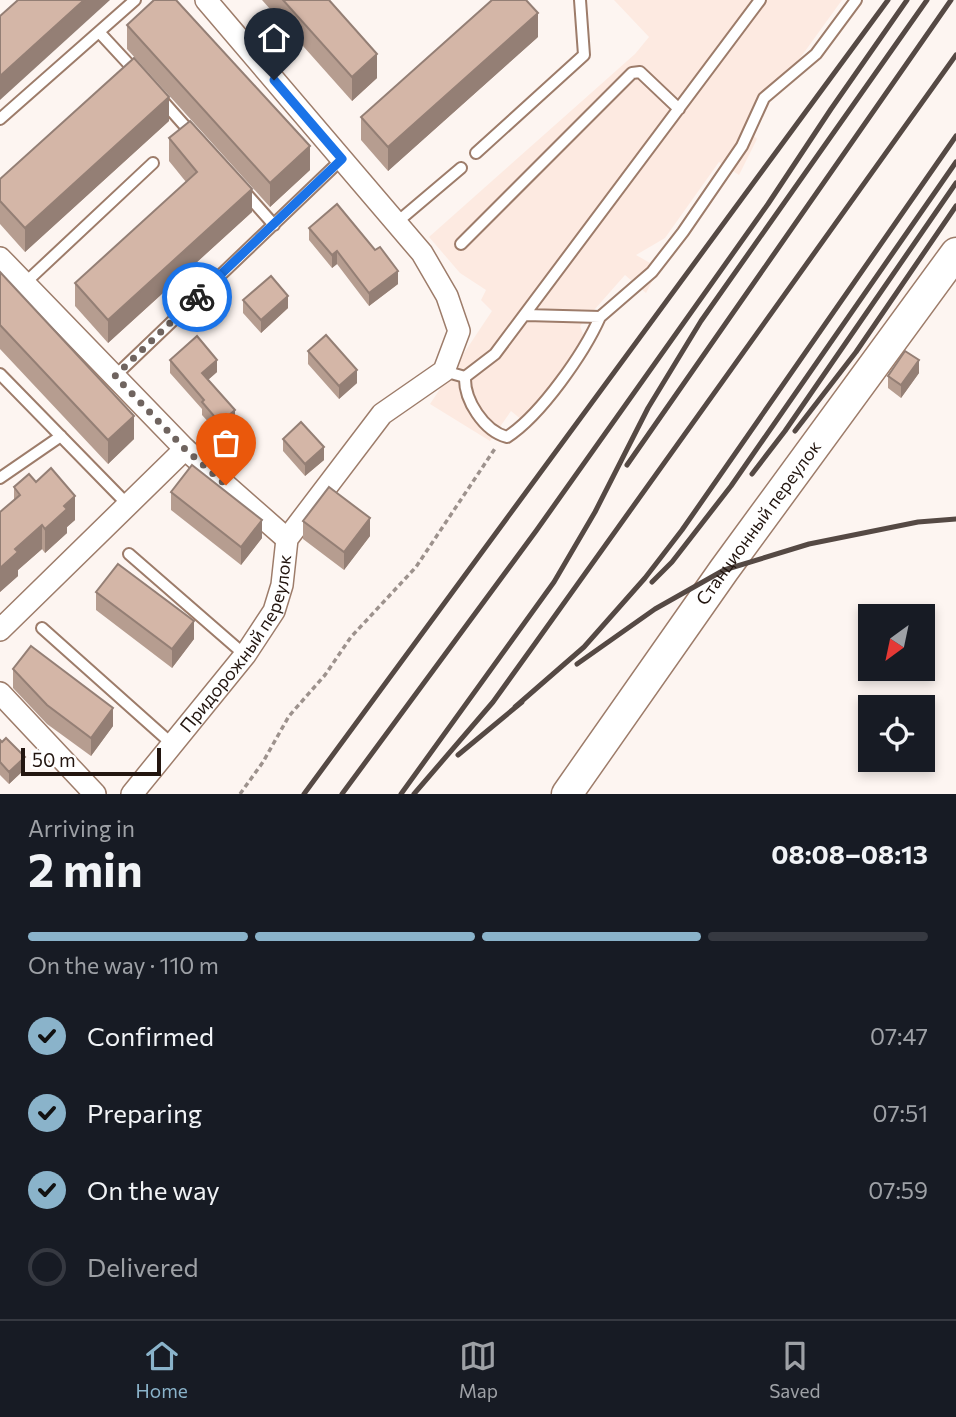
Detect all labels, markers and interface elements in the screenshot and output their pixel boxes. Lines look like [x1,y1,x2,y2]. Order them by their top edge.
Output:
pin [244,8,304,80]
icon: home [255,19,293,57]
courier [162,262,232,332]
icon: bike [178,278,216,316]
pin [196,413,256,485]
icon: bag [207,424,245,462]
street label: Станционный переулок [691,435,825,609]
street label: Придорожный переулок [175,553,295,736]
north arrow [858,604,934,681]
map controls [858,604,935,772]
button: locate [858,695,935,772]
scale bar [21,745,161,777]
text: 50 m [32,748,76,771]
text: Arriving in [28,814,135,842]
text: 08:08–08:13 [771,838,928,869]
text: 2 min [28,840,143,896]
text: On the way · 110 m [28,951,219,979]
icon: check [28,1017,66,1055]
text: Confirmed [87,1020,214,1051]
text: 07:47 [870,1022,928,1050]
icon: check [28,1094,66,1132]
text: Preparing [87,1097,202,1128]
text: 07:51 [872,1099,928,1127]
icon: check [28,1171,66,1209]
text: On the way [87,1174,220,1205]
text: 07:59 [868,1176,928,1204]
text: Delivered [87,1251,198,1282]
tab: Home [136,1337,188,1402]
tab: Map [459,1337,498,1402]
tab: Saved [769,1337,820,1402]

